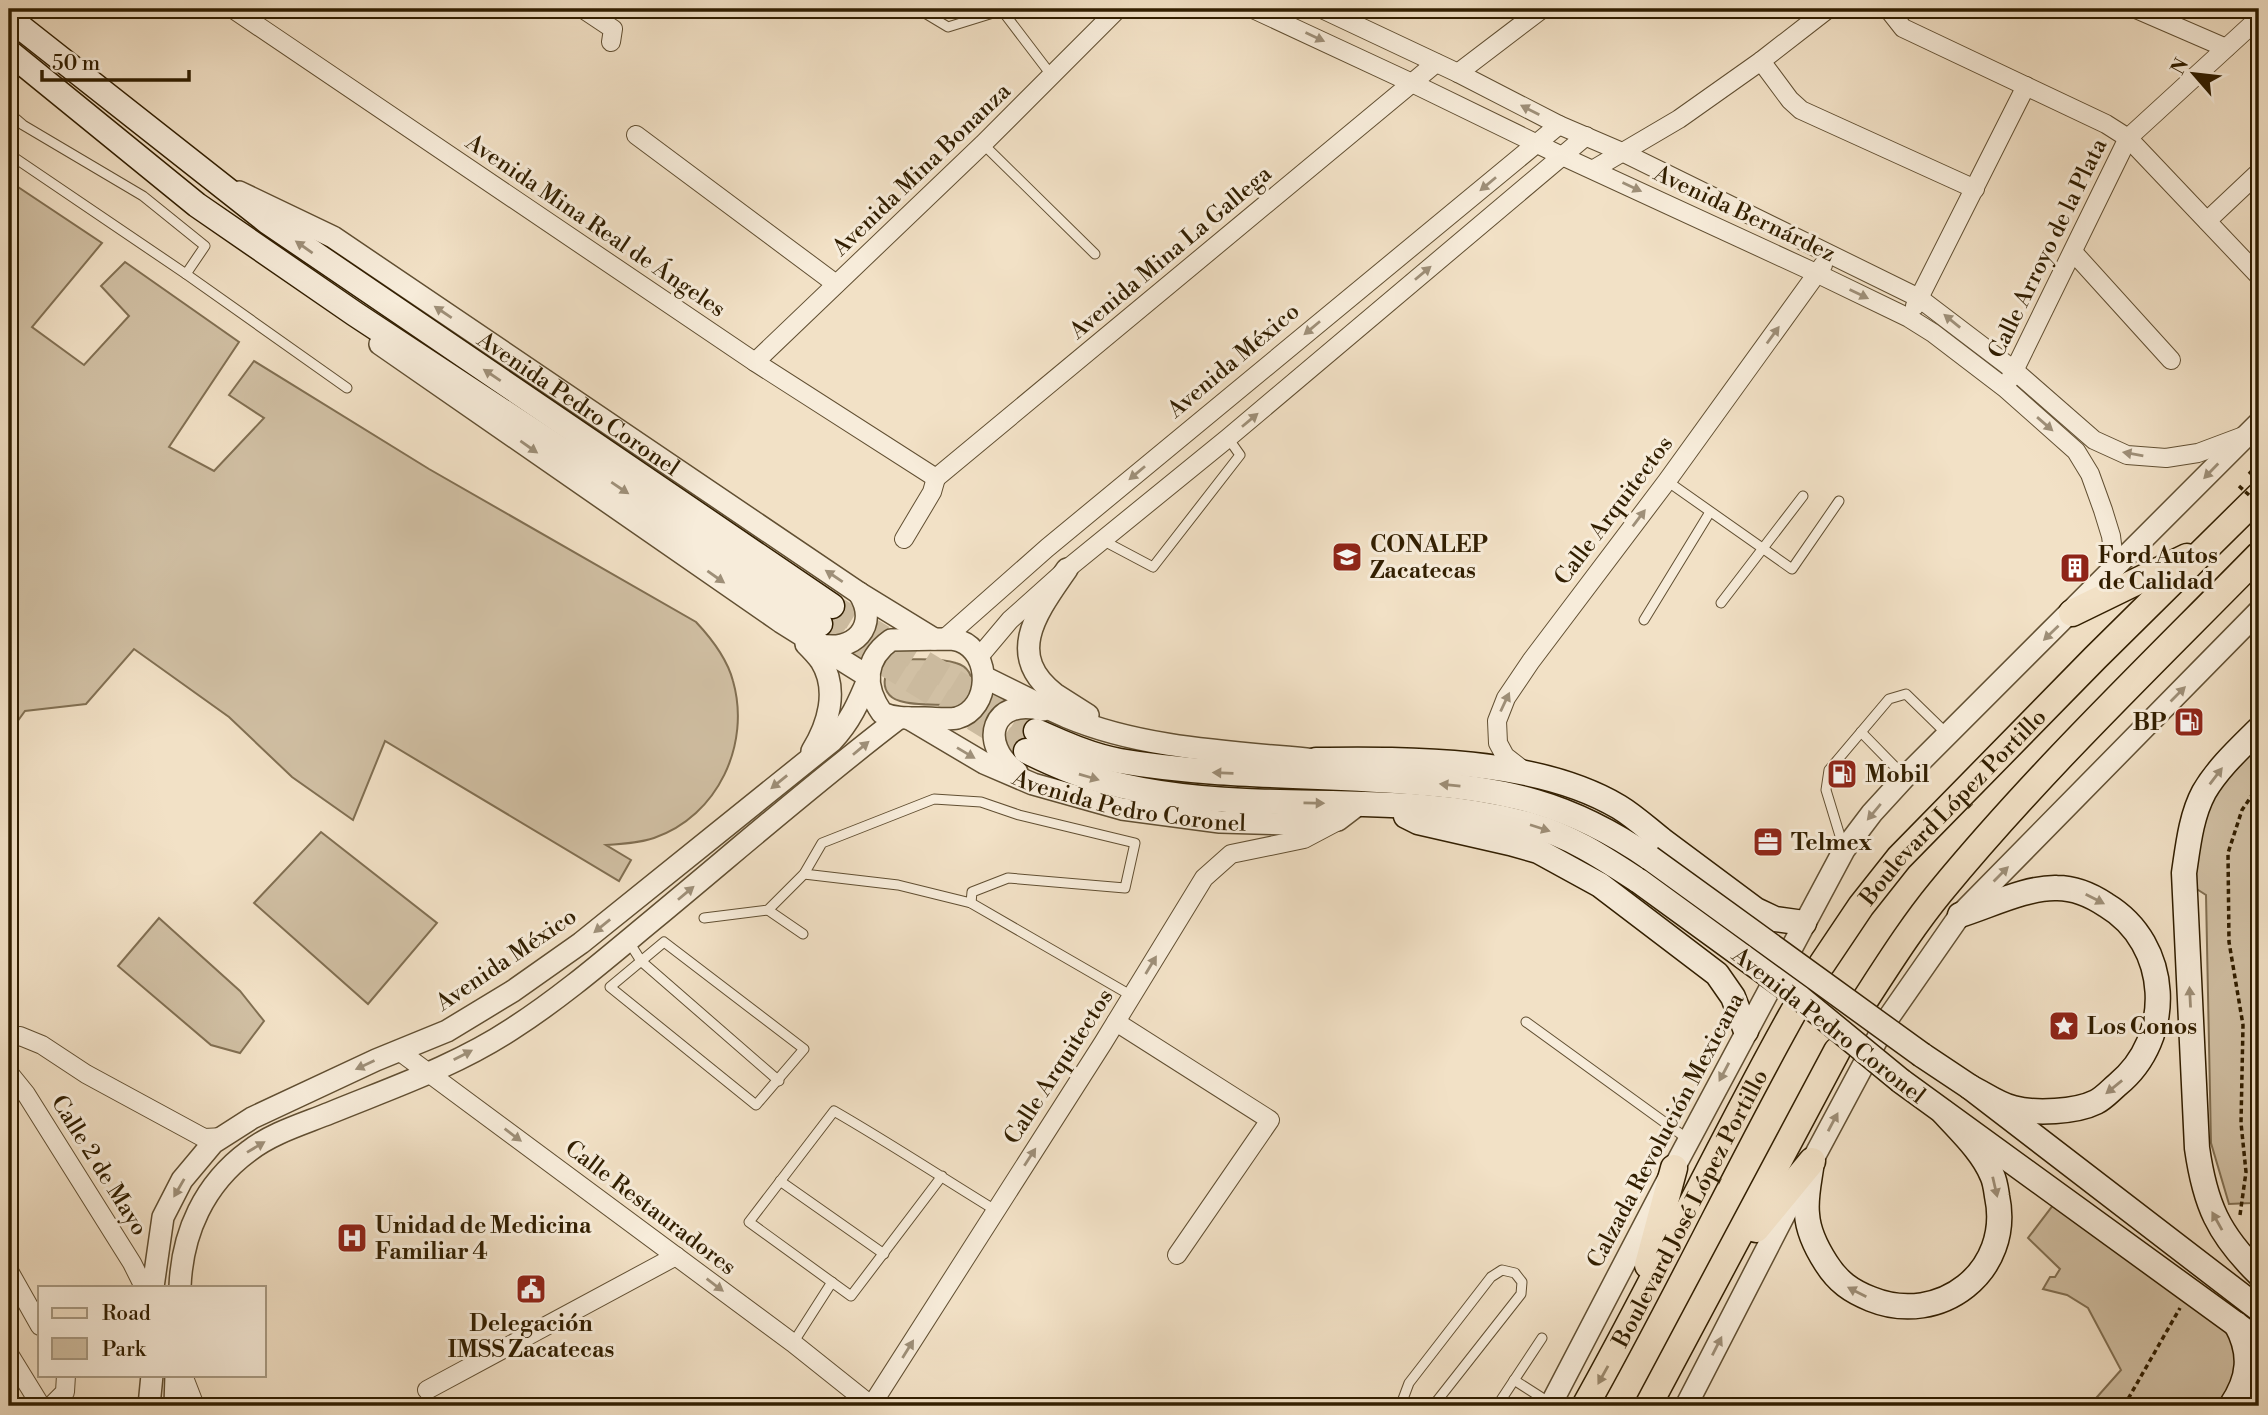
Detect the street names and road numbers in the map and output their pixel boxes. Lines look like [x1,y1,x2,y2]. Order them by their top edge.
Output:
street label: Avenida Mina Bonanza [826,77,1017,263]
street label: Avenida Mina Real de Ángeles [459,126,732,323]
street label: Calle Arroyo de la Plata [1982,134,2113,363]
street label: Avenida Bernárdez [1648,159,1840,268]
street label: Avenida Mina La Gallega [1063,160,1278,346]
street label: Avenida México [1161,297,1305,425]
street label: Avenida Pedro Coronel [471,325,685,483]
street label: Calle Arquitectos [1549,430,1679,591]
street label: Boulevard López Portillo [1853,703,2052,912]
street label: Avenida Pedro Coronel [1007,764,1247,838]
street label: Avenida México [430,902,582,1018]
street label: Avenida Pedro Coronel [1725,941,1931,1110]
street label: Calle Arquitectos [998,984,1119,1149]
street label: Calzada Revolución Mexicana [1581,988,1751,1273]
street label: Boulevard José López Portillo [1606,1065,1774,1353]
street label: Calle 2 de Mayo [45,1090,153,1241]
street label: Calle Restauradores [559,1134,742,1281]

